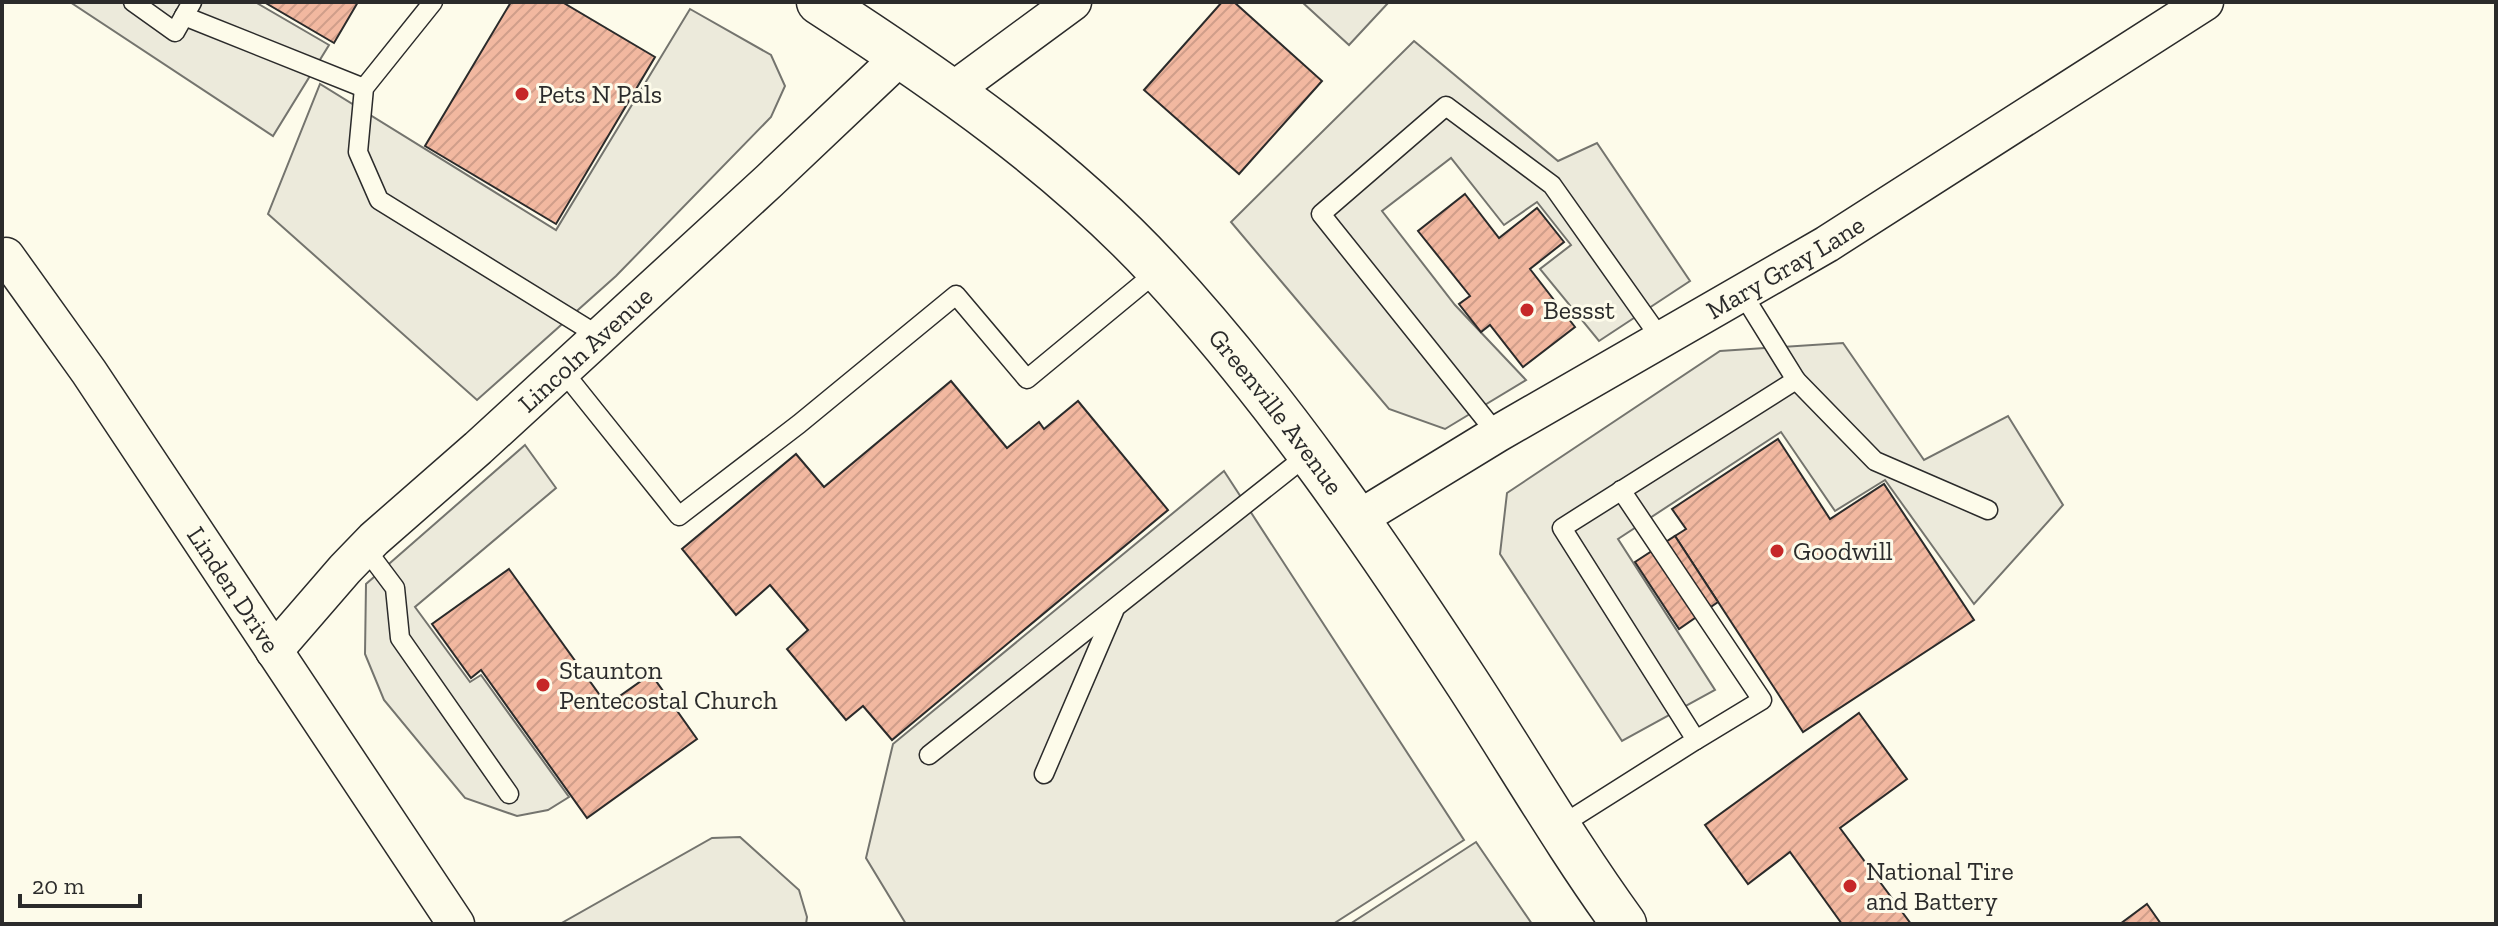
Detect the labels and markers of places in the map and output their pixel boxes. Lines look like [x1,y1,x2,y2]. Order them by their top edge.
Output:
place label: Pets N Pals [538,78,662,110]
marker: Pets N Pals [513,85,531,103]
place label: Bessst [1543,294,1615,326]
marker: Bessst [1518,301,1536,319]
place label: Goodwill [1793,535,1893,567]
marker: Goodwill [1768,542,1786,560]
place label: Staunton Pentecostal Church [559,654,778,716]
marker: Staunton Pentecostal Church [534,676,552,694]
place label: National Tire and Battery [1866,855,2014,917]
marker: National Tire and Battery [1841,877,1859,895]

